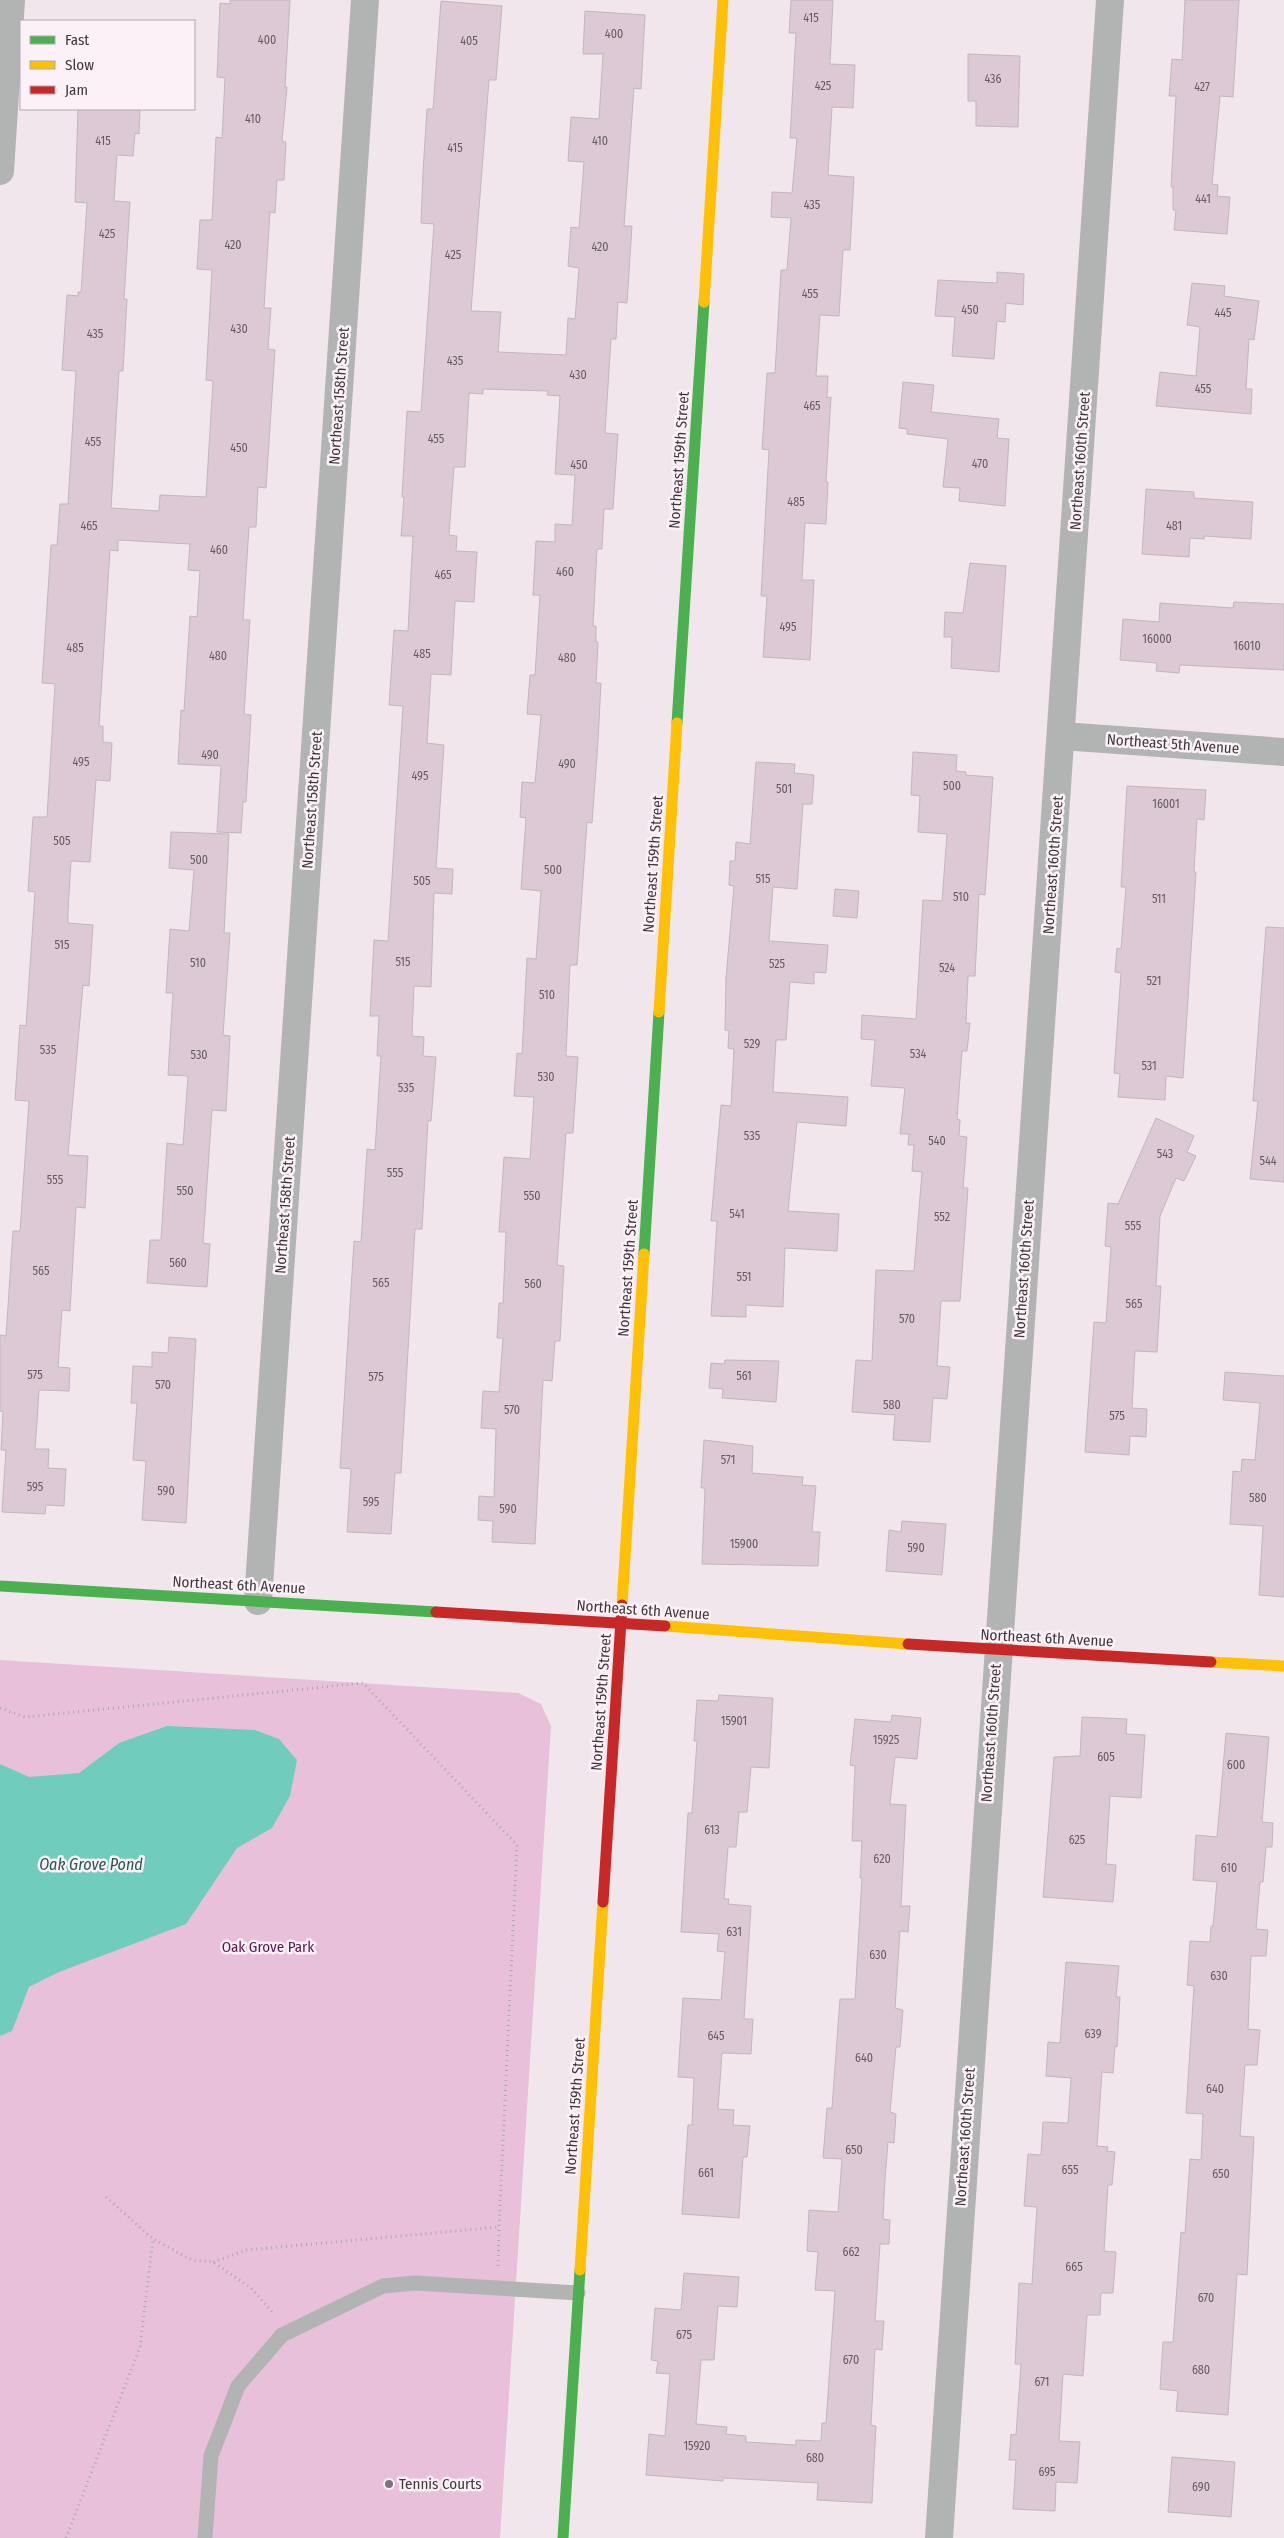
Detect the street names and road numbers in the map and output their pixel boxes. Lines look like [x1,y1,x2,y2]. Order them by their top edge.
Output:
street label: Northeast 158th Street [325,327,353,465]
street label: Northeast 159th Street [665,391,693,529]
street label: Northeast 160th Street [1066,391,1094,531]
street label: Northeast 5th Avenue [1106,730,1240,758]
street label: Northeast 158th Street [298,731,326,869]
street label: Northeast 159th Street [639,795,667,933]
street label: Northeast 160th Street [1039,795,1067,935]
street label: Northeast 158th Street [271,1136,299,1274]
street label: Northeast 159th Street [614,1199,642,1337]
street label: Northeast 160th Street [1010,1199,1038,1339]
street label: Northeast 6th Avenue [172,1573,306,1597]
street label: Northeast 6th Avenue [576,1596,710,1624]
street label: Northeast 6th Avenue [980,1626,1114,1650]
street label: Northeast 159th Street [587,1633,615,1771]
street label: Northeast 160th Street [977,1663,1005,1803]
street label: Northeast 159th Street [561,2037,589,2175]
street label: Northeast 160th Street [951,2067,979,2207]

